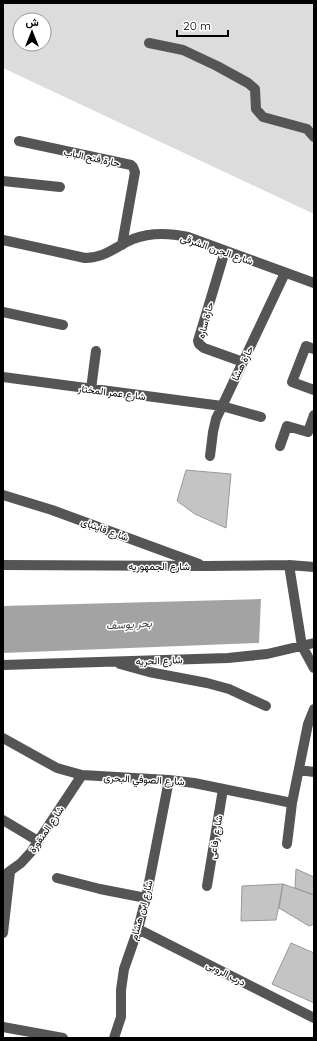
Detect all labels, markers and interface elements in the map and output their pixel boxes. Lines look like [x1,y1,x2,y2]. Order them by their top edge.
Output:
north arrow [12,12,52,52]
scale bar [177,12,228,38]
text: ش [25,15,39,29]
text: 20 m [183,18,211,33]
street label: حارة فتح الباب [63,145,121,170]
street label: شارع الجرن الشرقى [179,231,255,268]
street label: حارة ساره [194,300,217,340]
street label: حارة هشا [228,343,257,383]
street label: شارع عمر المختار [76,382,147,403]
street label: شارع قايتباى [79,515,131,544]
street label: شارع الجمهوريه [128,560,190,573]
water label: بحر يوسف [106,616,153,632]
street label: شارع الحريه [135,653,183,668]
street label: شارع الصوفي البحرى [103,771,185,790]
street label: شارع المنقورة [26,803,67,855]
street label: شارع رفاعى [206,814,225,860]
street label: شارع ابن هشام [127,878,156,942]
street label: درب الروبى [204,958,248,989]

